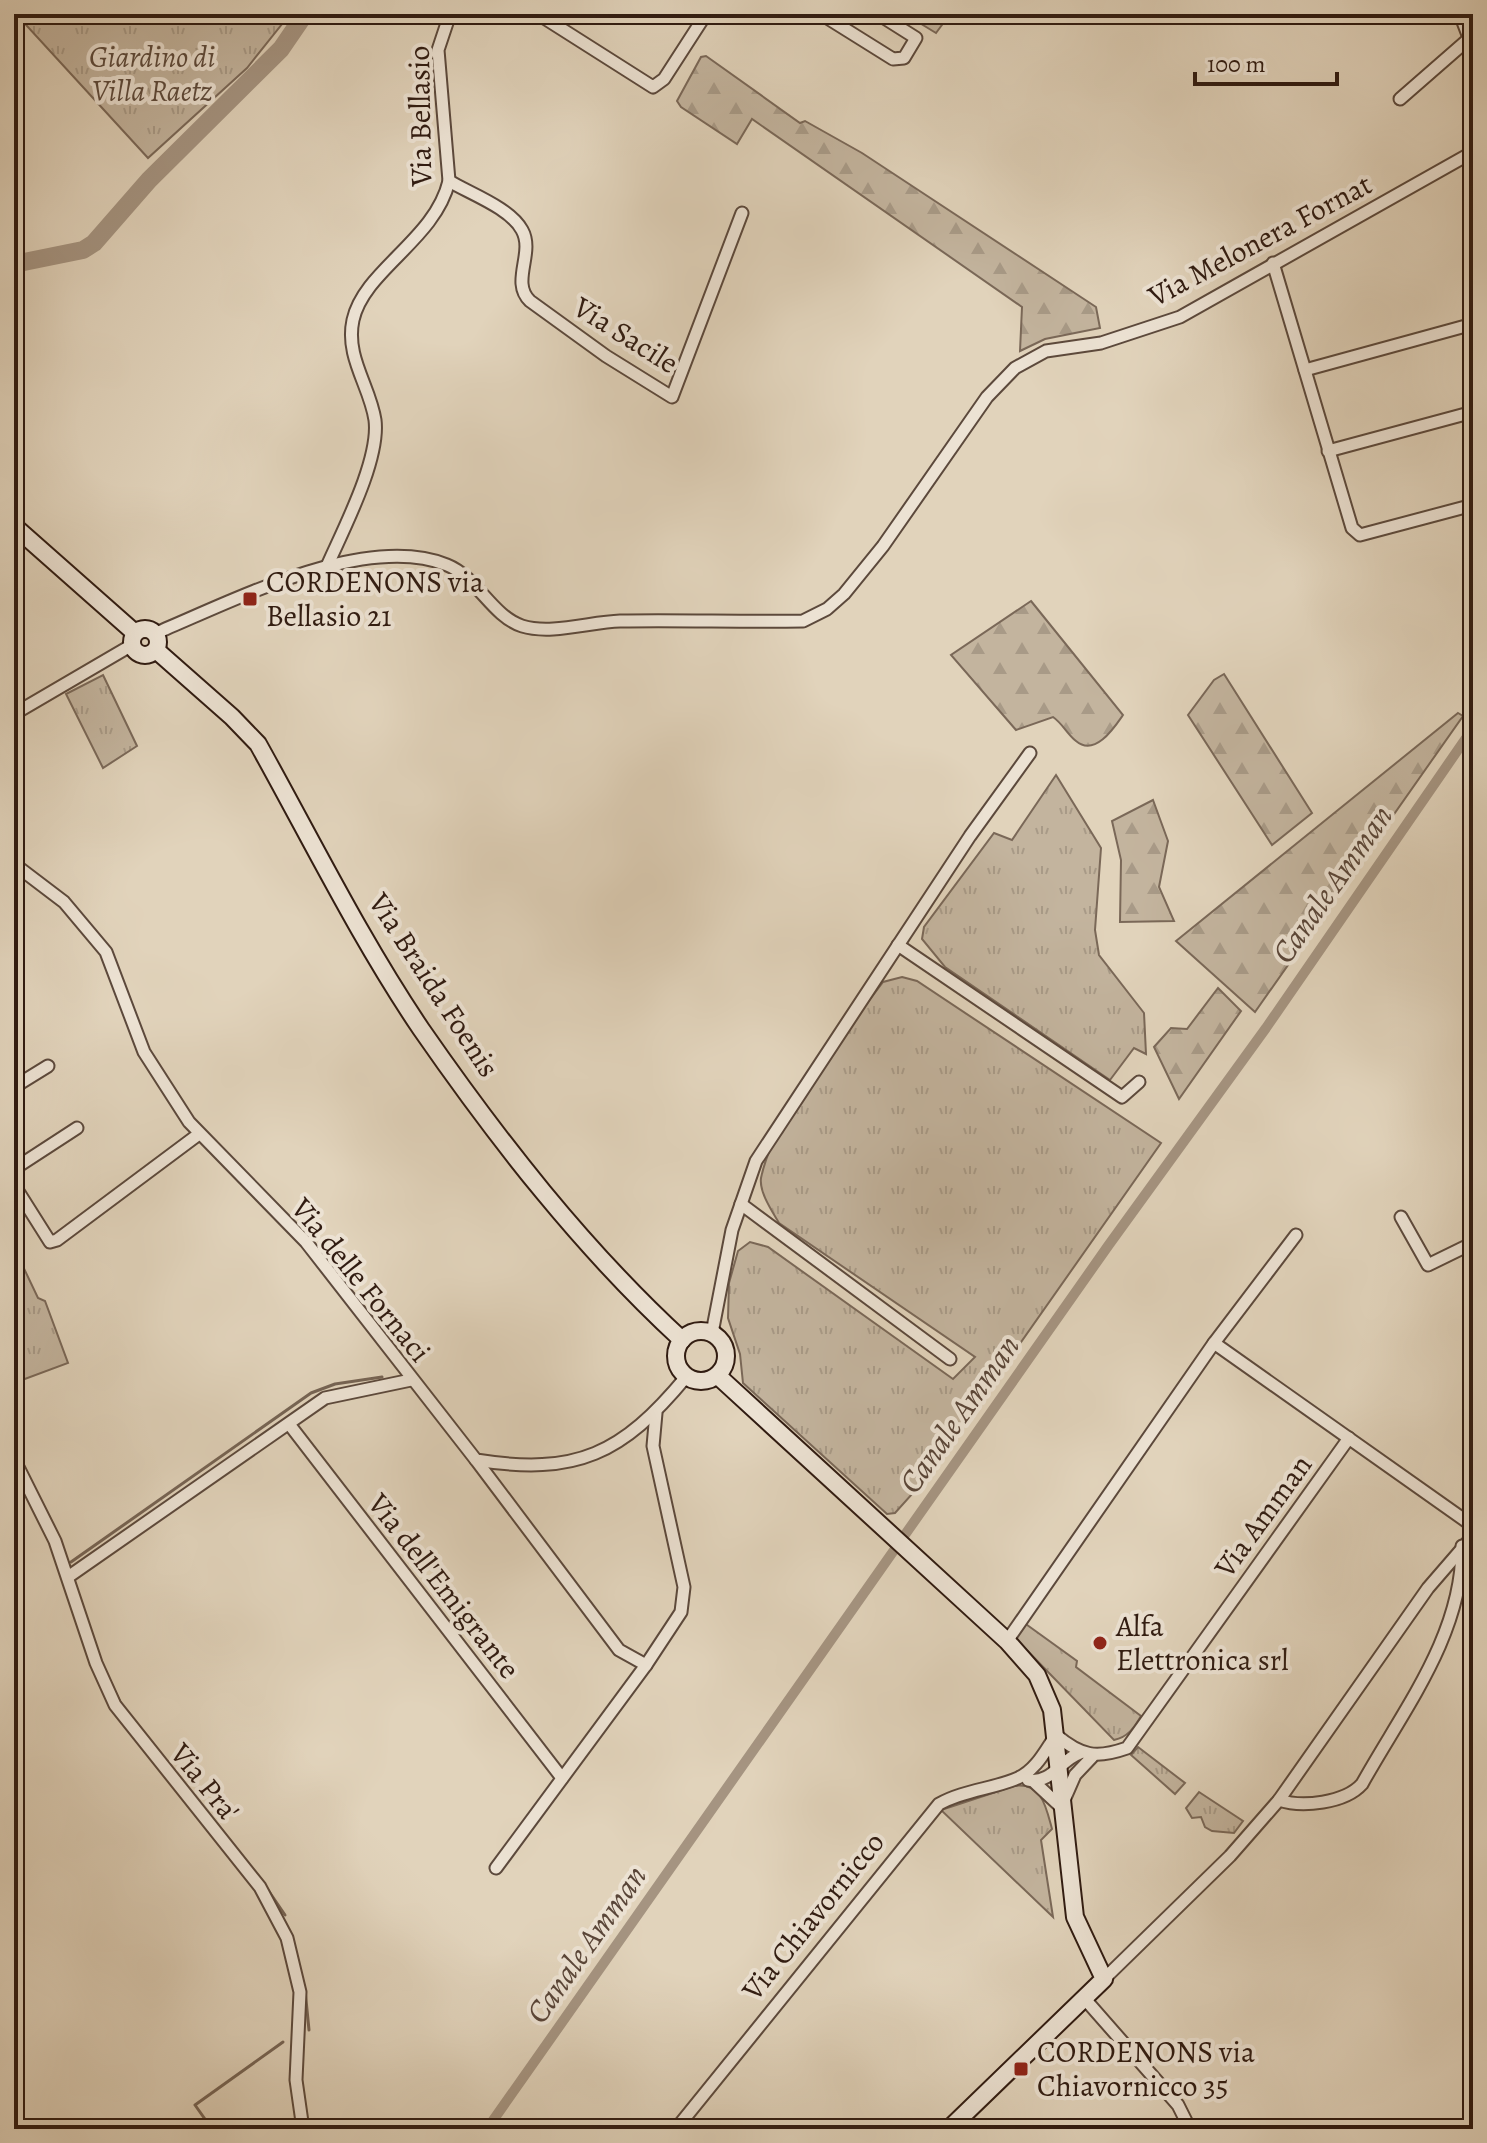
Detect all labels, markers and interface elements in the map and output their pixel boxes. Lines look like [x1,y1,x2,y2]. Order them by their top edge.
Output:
scale bar [1195,36,1337,86]
park label: Giardino di Villa Raetz [89,37,215,111]
street label: Via Bellasio [399,45,441,188]
text: 100 m [1207,48,1266,80]
street label: Via Melonera Fornat [1140,164,1379,316]
street label: Via Sacile [565,287,686,383]
place label: CORDENONS via Bellasio 21 [266,562,484,636]
marker: CORDENONS via Bellasio 21 [241,590,259,608]
water label: Canale Amman [1261,796,1403,972]
street label: Via Braida Foenis [359,884,509,1085]
street label: Via delle Fornaci [282,1188,440,1371]
water label: Canale Amman [888,1326,1030,1502]
street label: Via Amman [1204,1447,1321,1586]
street label: Via dell'Emigrante [358,1484,529,1687]
place label: Alfa Elettronica srl [1115,1606,1289,1680]
marker: Alfa Elettronica srl [1091,1634,1109,1652]
street label: Via Pra' [161,1734,249,1829]
street label: Via Chiavornicco [732,1823,893,2009]
water label: Canale Amman [515,1856,657,2032]
place label: CORDENONS via Chiavornicco 35 [1037,2032,1255,2106]
marker: CORDENONS via Chiavornicco 35 [1012,2060,1030,2078]

